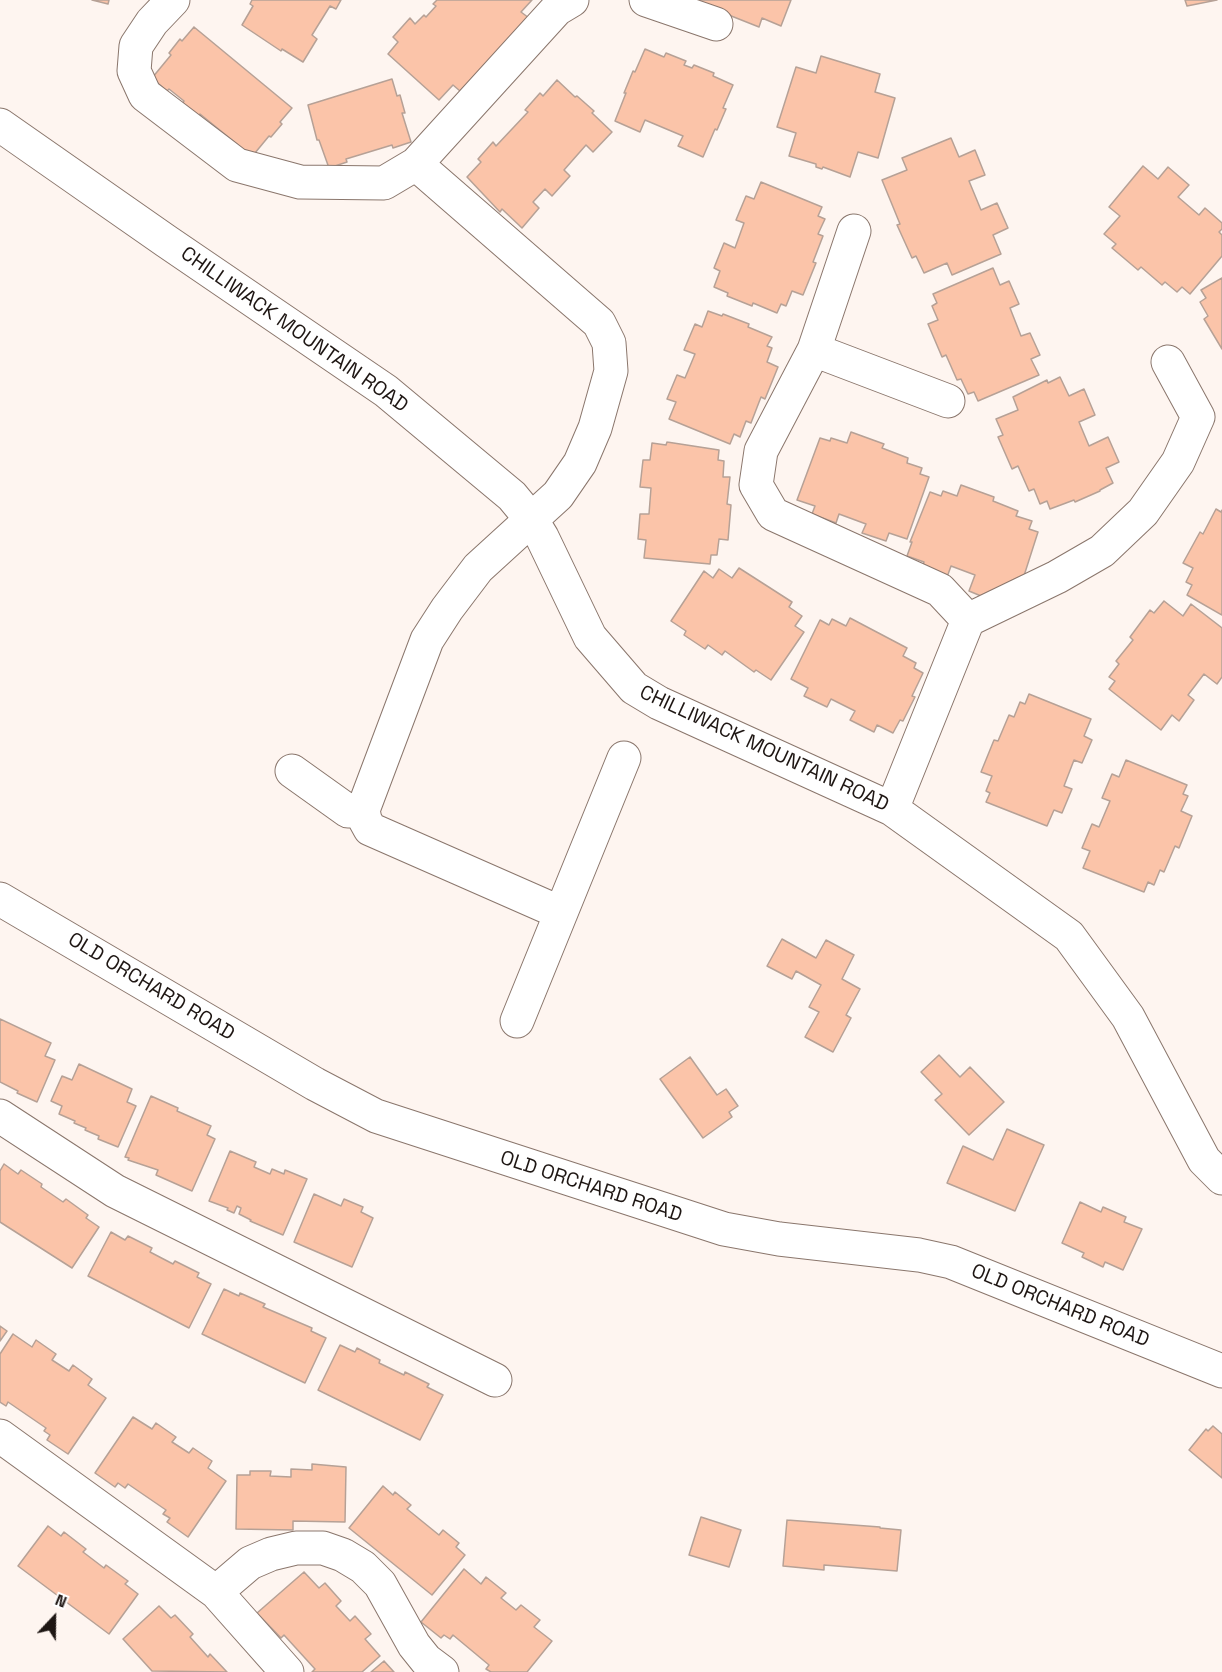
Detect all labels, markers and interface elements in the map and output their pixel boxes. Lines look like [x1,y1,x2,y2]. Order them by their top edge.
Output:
street label: CHILLIWACK MOUNTAIN ROAD [176,242,412,418]
street label: CHILLIWACK MOUNTAIN ROAD [636,681,892,817]
street label: OLD ORCHARD ROAD [63,928,239,1046]
street label: OLD ORCHARD ROAD [497,1146,685,1228]
street label: OLD ORCHARD ROAD [967,1259,1153,1353]
north arrow [24,1588,84,1648]
text: N [52,1589,70,1613]

